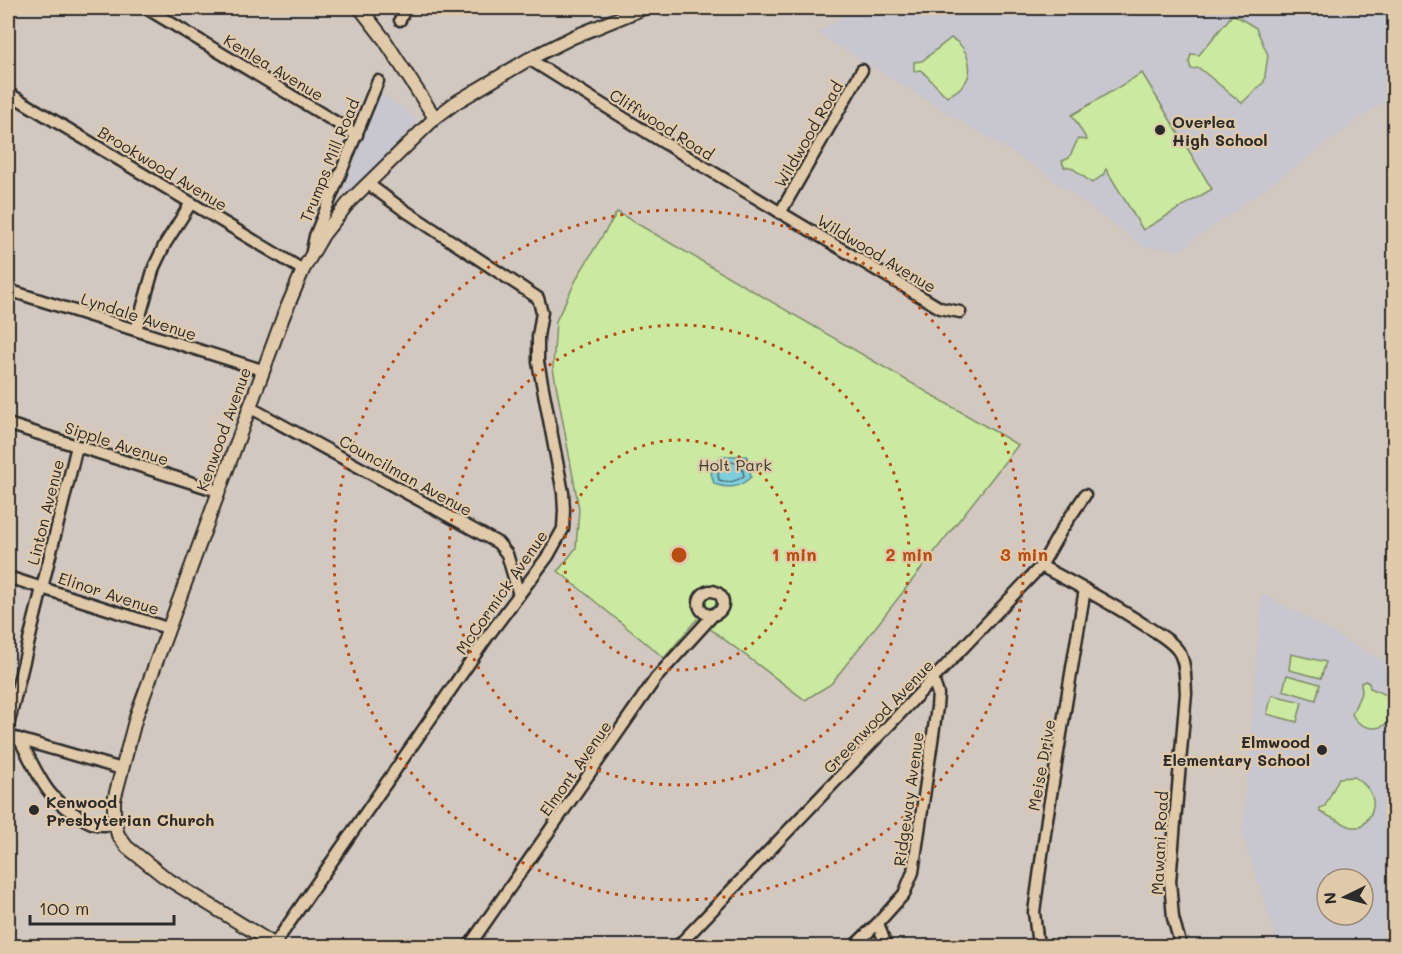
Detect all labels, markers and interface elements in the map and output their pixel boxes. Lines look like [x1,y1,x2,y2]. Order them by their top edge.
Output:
street label: Kenlea Avenue [220,29,328,105]
street label: Wildwood Road [769,77,847,191]
street label: Cliffwood Road [606,83,718,165]
street label: Trumps Mill Road [295,95,363,225]
place label: Overlea High School [1172,111,1268,150]
street label: Brookwood Avenue [94,121,232,215]
marker: Overlea High School [1153,123,1167,137]
street label: Wildwood Avenue [814,209,940,297]
street label: Lyndale Avenue [79,287,199,345]
street label: Kenwood Avenue [191,364,255,494]
street label: Sipple Avenue [62,416,172,470]
street label: Councilman Avenue [336,430,476,520]
park label: Holt Park [698,454,772,475]
street label: Linton Avenue [22,457,68,567]
street label: McCormick Avenue [450,526,552,658]
text: 1 min [771,542,817,566]
text: 2 min [885,542,933,566]
text: 3 min [1000,542,1048,566]
centre of rings [669,545,689,565]
street label: Elinor Avenue [56,567,162,619]
street label: Greenwood Avenue [818,655,938,777]
street label: Elmont Avenue [534,716,616,820]
street label: Meise Drive [1023,718,1059,812]
street label: Ridgeway Avenue [888,730,928,868]
place label: Elmwood Elementary School [1162,731,1310,770]
marker: Elmwood Elementary School [1315,743,1329,757]
place label: Kenwood Presbyterian Church [46,791,214,830]
street label: Mawani Road [1146,791,1172,895]
marker: Kenwood Presbyterian Church [27,803,41,817]
north arrow [1315,867,1375,927]
scale bar [30,888,174,926]
text: N [1319,891,1341,905]
text: 100 m [39,896,89,920]

